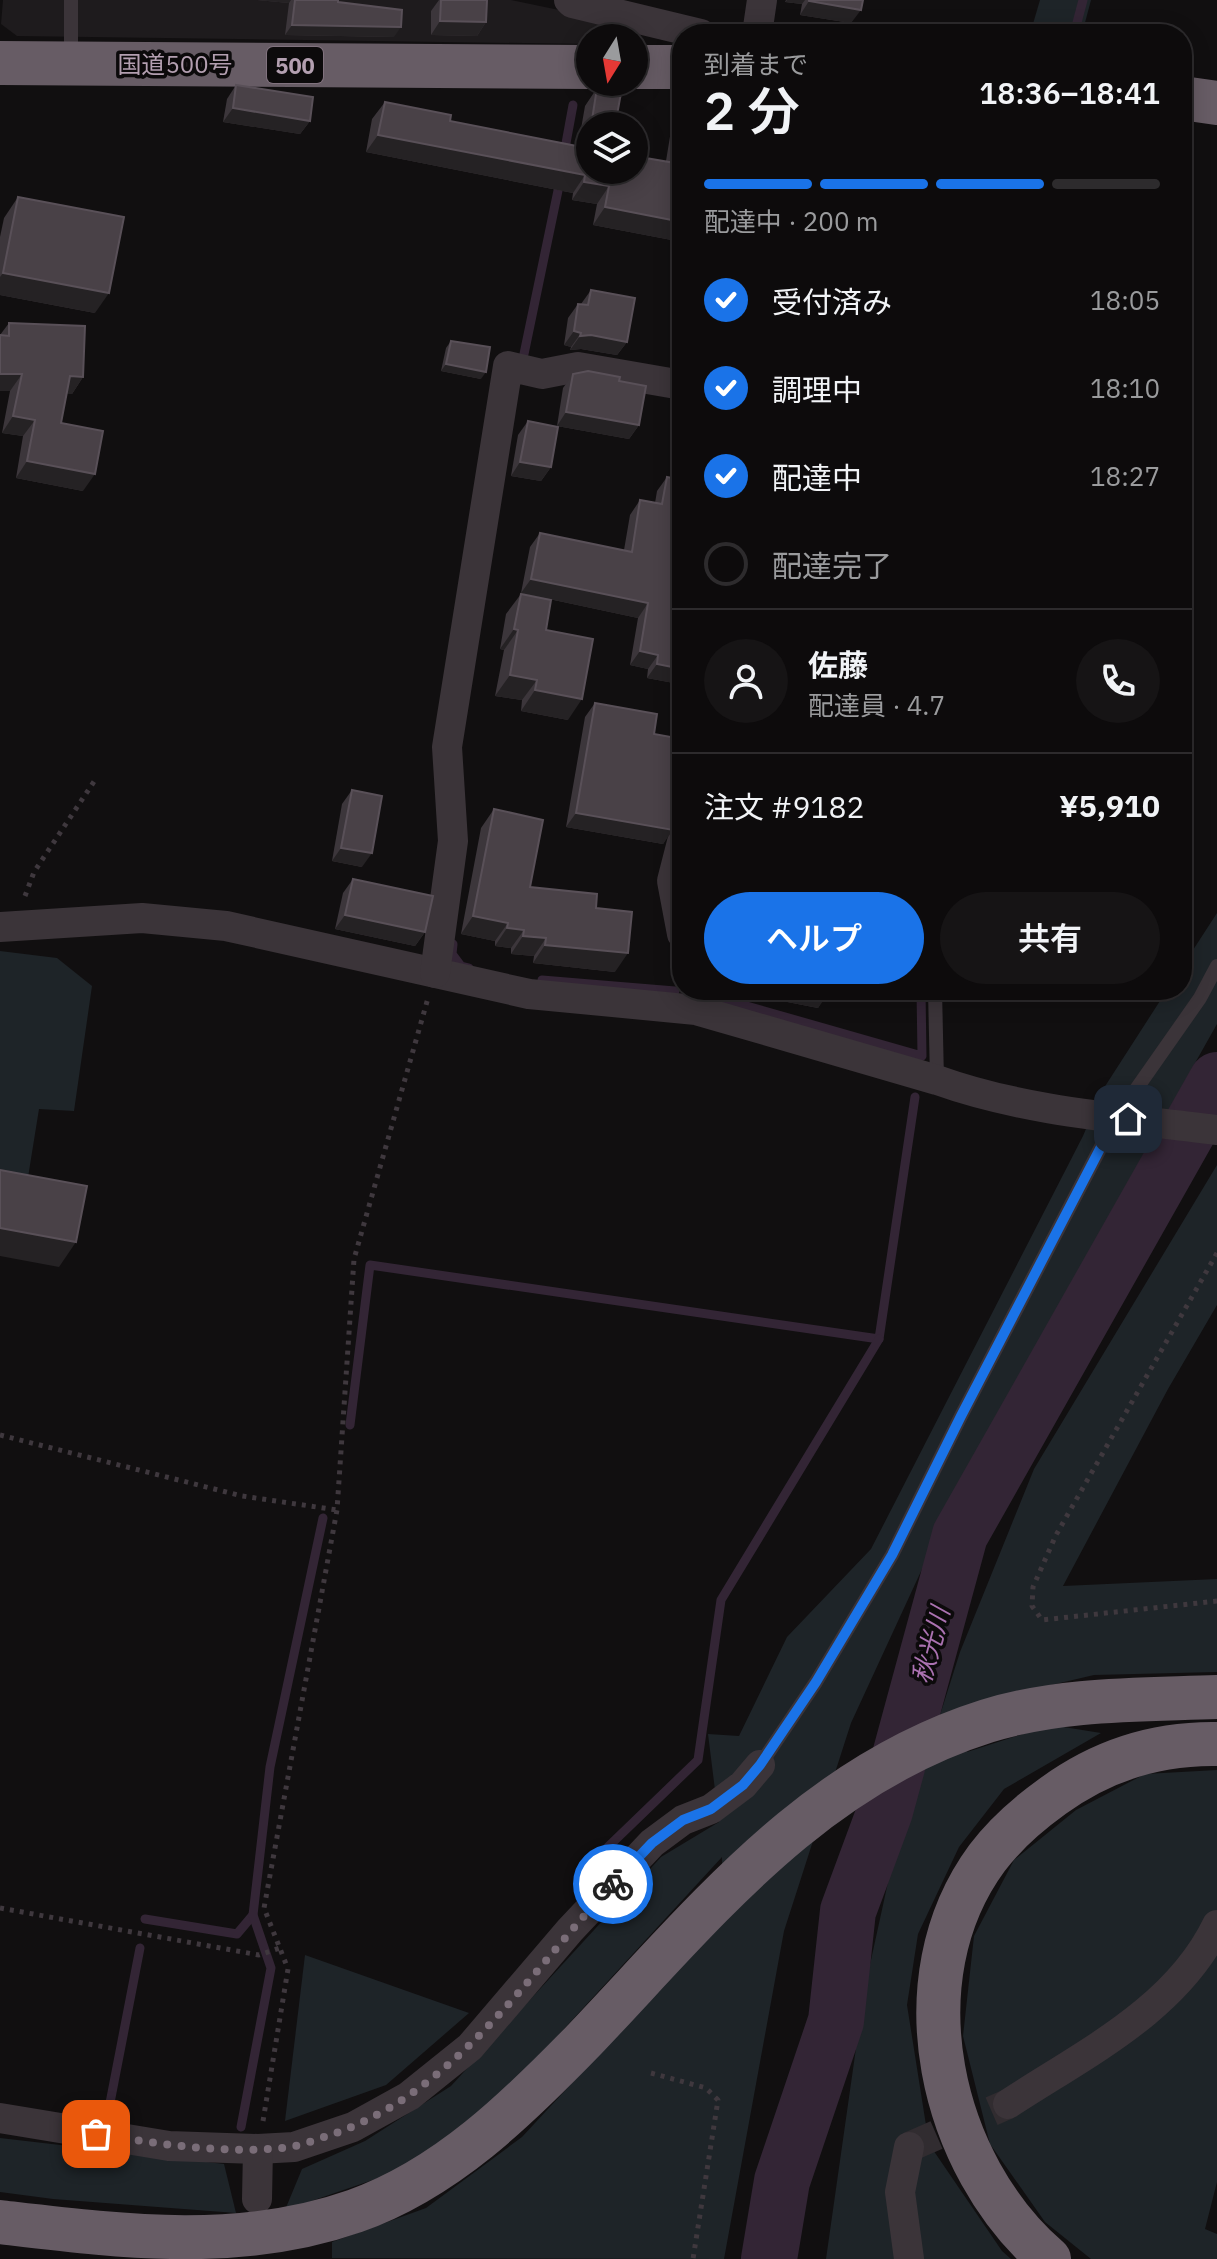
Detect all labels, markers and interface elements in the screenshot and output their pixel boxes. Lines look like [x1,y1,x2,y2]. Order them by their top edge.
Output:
north arrow [576,24,648,96]
map controls [576,24,648,184]
road number: 500 [267,47,323,83]
text: 到着まで [704,47,808,81]
street label: 国道500号 [117,48,233,80]
text: 18:36–18:41 [979,73,1160,112]
text: 2 分 [704,77,799,144]
button: layers [576,112,648,184]
text: 配達中 · 200 m [704,204,878,238]
icon: check [704,278,748,322]
text: 受付済み [772,282,892,321]
text: 18:05 [1090,283,1160,317]
icon: check [704,366,748,410]
text: 調理中 [772,370,862,409]
text: 18:10 [1090,371,1160,405]
icon: check [704,454,748,498]
text: 配達中 [772,458,862,497]
text: 18:27 [1090,459,1160,493]
text: 配達完了 [772,546,892,585]
button: person [704,639,788,723]
button: phone [1076,639,1160,723]
text: 佐藤 [808,645,868,684]
text: 配達員 · 4.7 [808,688,945,722]
text: ¥5,910 [1059,786,1160,825]
text: 注文 #9182 [704,787,864,826]
button: ヘルプ [704,892,924,984]
button: 共有 [940,892,1160,984]
pin [1094,1085,1162,1153]
icon: home [1106,1097,1150,1141]
water label: 秋光川 [903,1600,957,1687]
courier [573,1844,653,1924]
icon: bike [591,1862,635,1906]
pin [62,2100,130,2168]
icon: bag [74,2112,118,2156]

